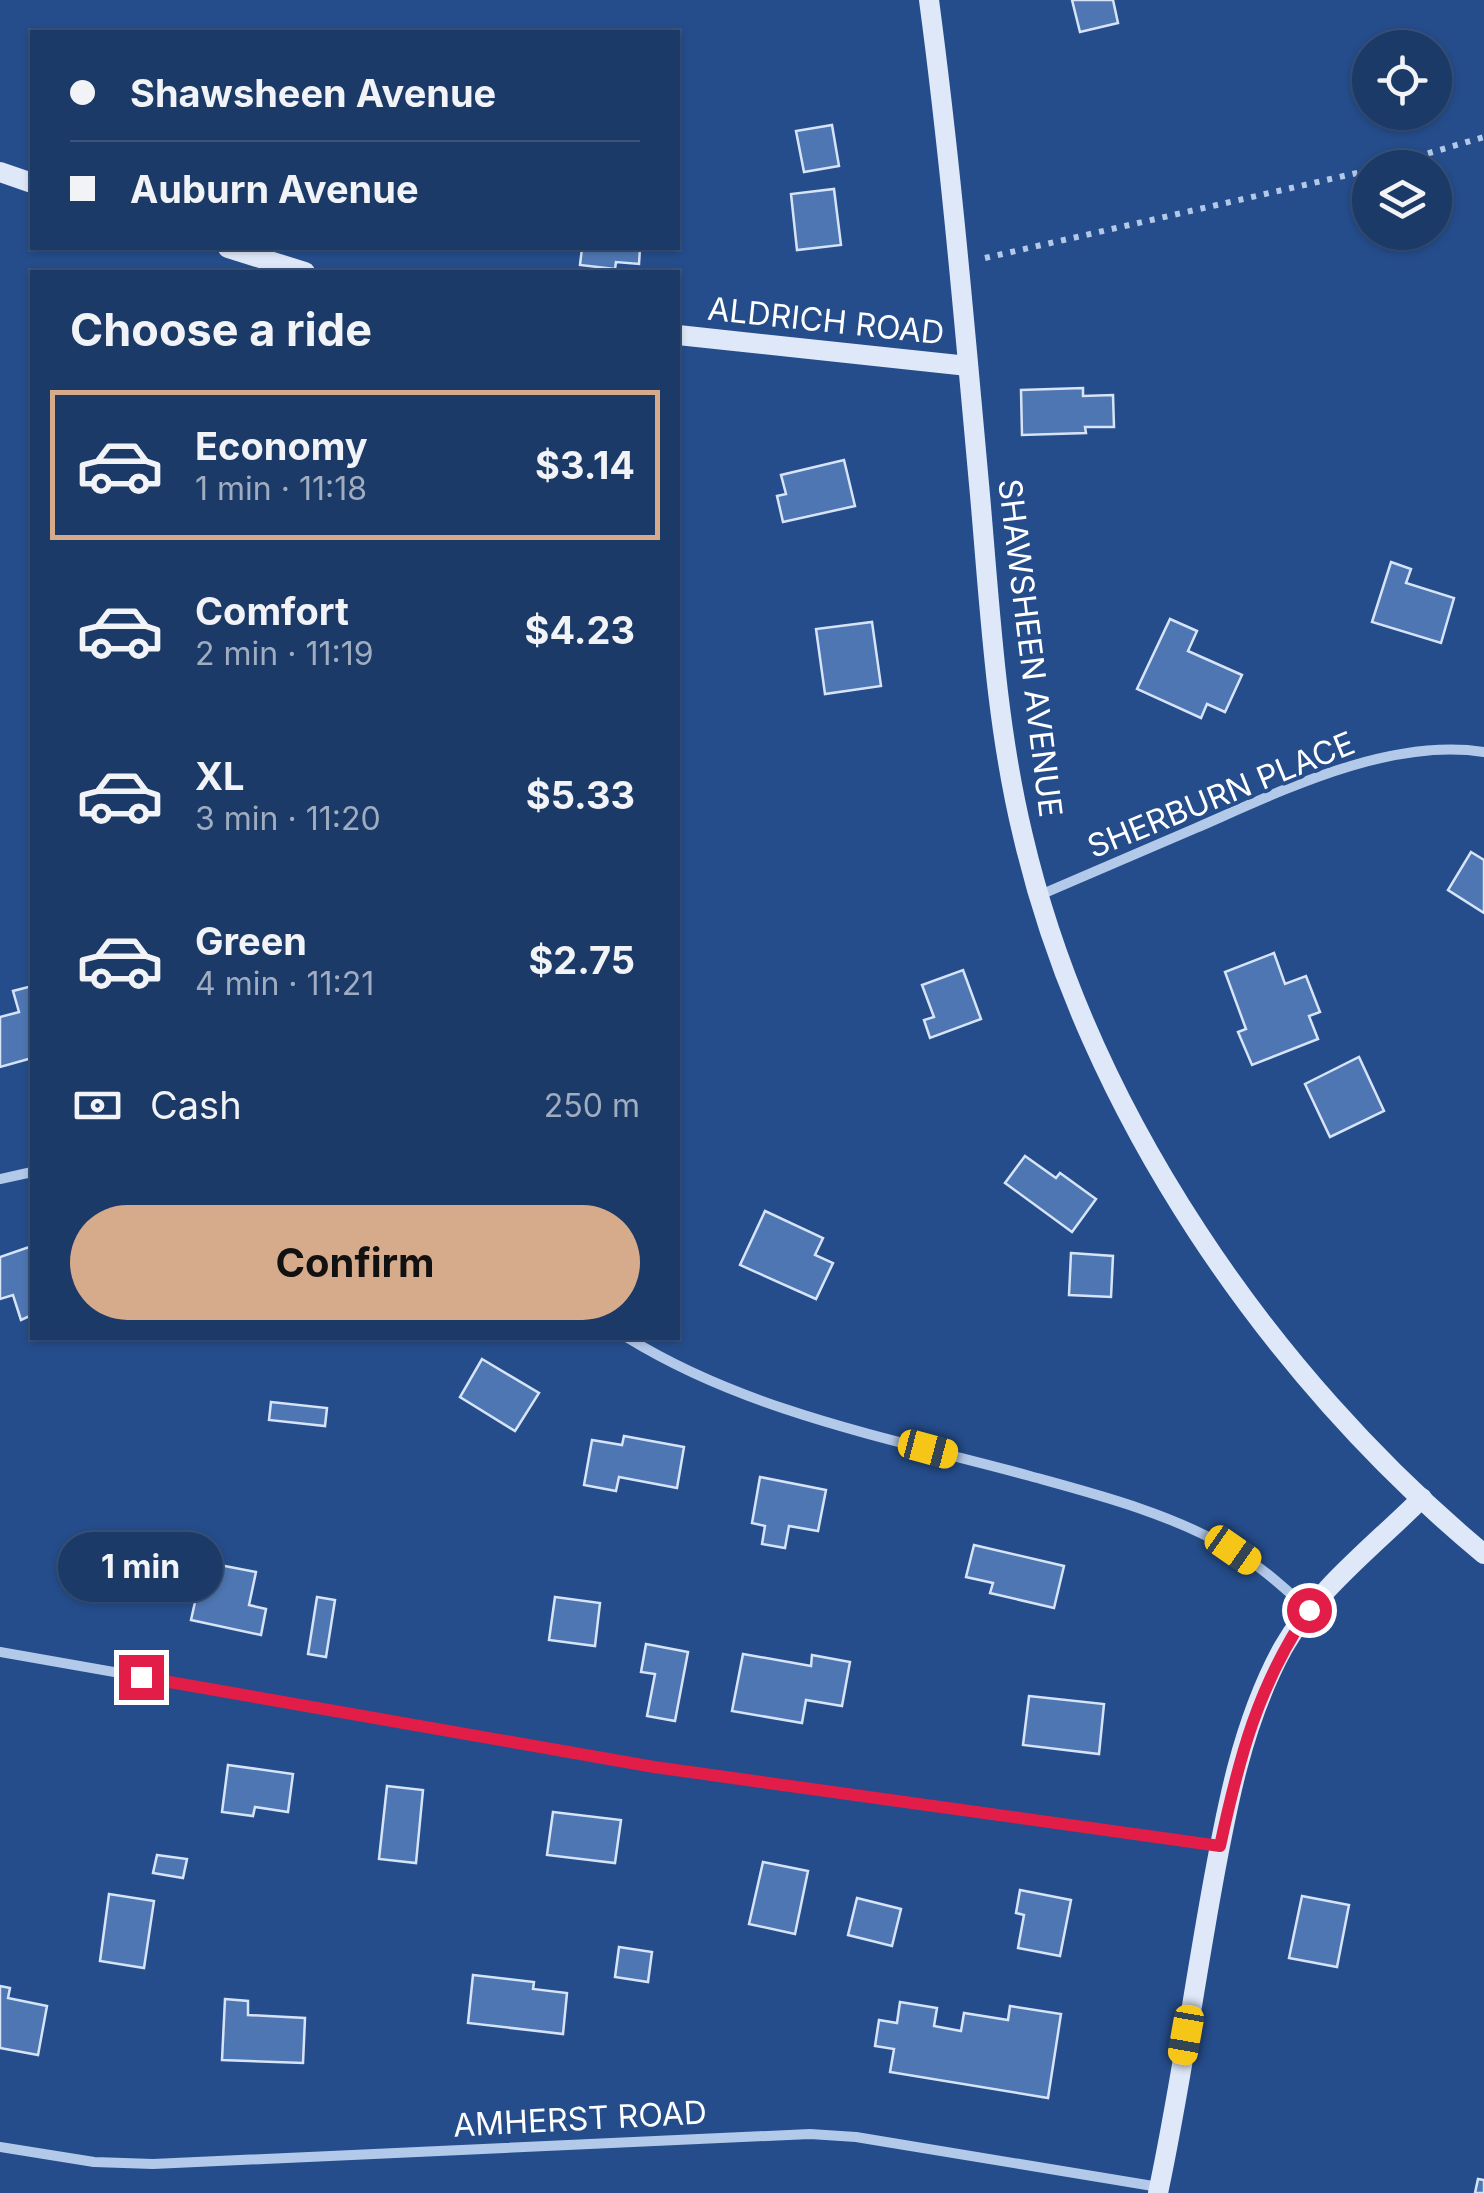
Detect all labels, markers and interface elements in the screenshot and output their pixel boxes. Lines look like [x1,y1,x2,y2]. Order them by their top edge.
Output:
map controls [1352,30,1452,250]
button: locate [1352,30,1452,130]
text: Shawsheen Avenue [130,70,496,116]
button: layers [1352,150,1452,250]
text: Auburn Avenue [130,166,419,212]
street label: ALDRICH ROAD [706,289,946,352]
text: Choose a ride [70,302,372,357]
icon: car [75,420,165,510]
text: Economy [195,423,368,469]
text: $3.14 [535,442,635,488]
text: 1 min · 11:18 [195,469,367,508]
street label: SHAWSHEEN AVENUE [990,477,1071,819]
icon: car [75,585,165,675]
text: Comfort [195,588,349,634]
text: $4.23 [525,607,635,653]
text: 2 min · 11:19 [195,634,374,673]
street label: SHERBURN PLACE [1082,723,1360,866]
icon: car [75,750,165,840]
text: XL [195,753,245,799]
text: $5.33 [526,772,635,818]
text: 3 min · 11:20 [195,799,381,838]
icon: car [75,915,165,1005]
text: Green [195,918,307,964]
text: $2.75 [528,937,635,983]
text: 4 min · 11:21 [195,964,374,1003]
icon: cash [70,1078,125,1133]
text: Cash [150,1082,242,1128]
text: 250 m [544,1086,640,1125]
button: Confirm [70,1205,640,1320]
car [895,1427,961,1471]
car [1200,1521,1266,1579]
callout: 1 min [58,1532,224,1602]
text: 1 min [101,1547,180,1586]
route start [1287,1588,1332,1633]
route end [119,1655,164,1700]
car [1166,2003,1206,2067]
street label: AMHERST ROAD [452,2092,708,2145]

